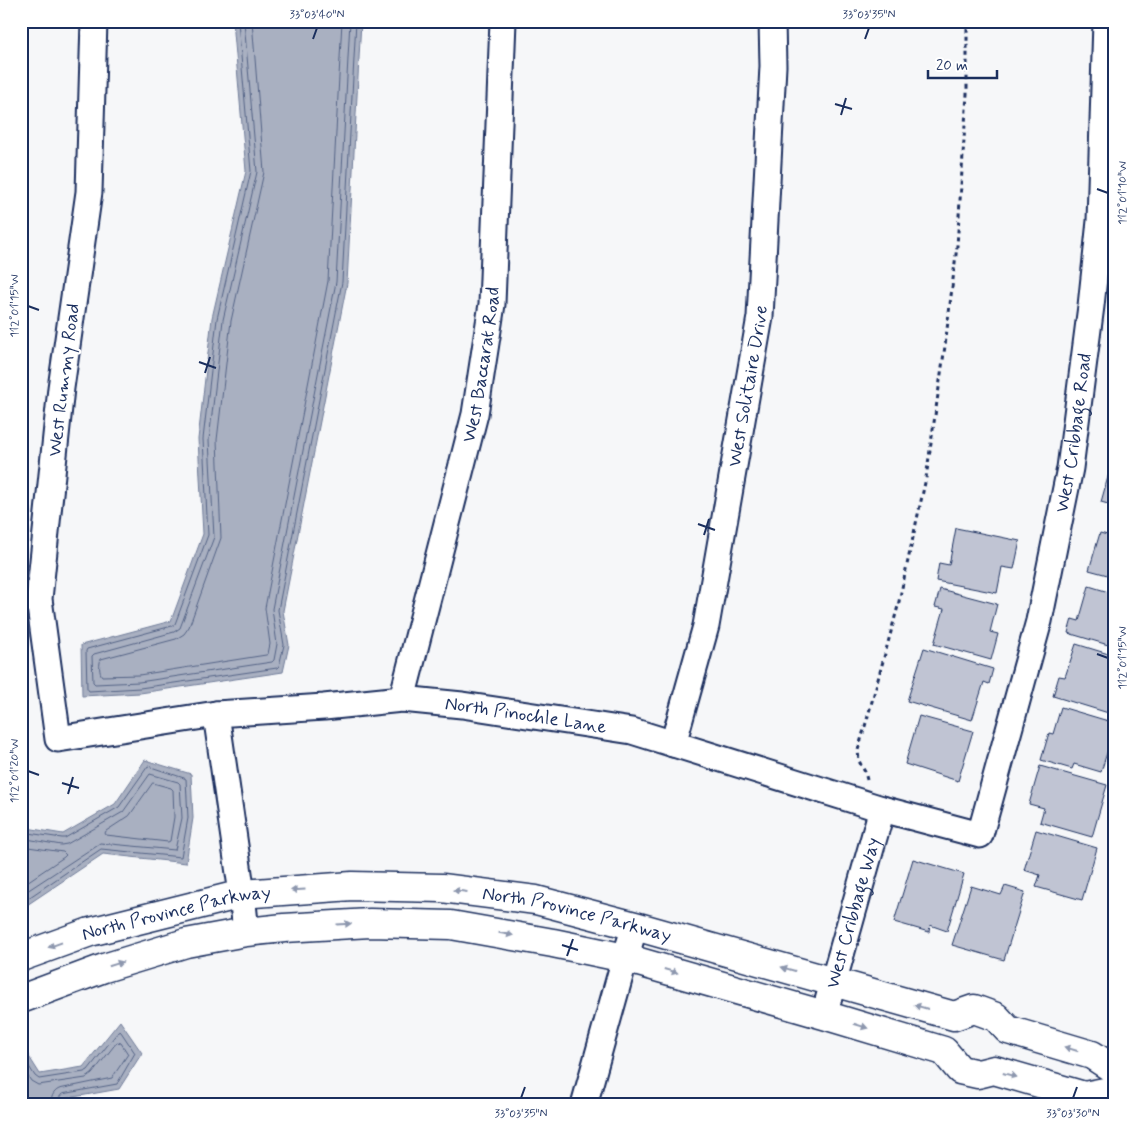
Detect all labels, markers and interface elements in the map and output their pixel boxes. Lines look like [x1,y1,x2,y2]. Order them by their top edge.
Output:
text: 33°03'40"N [289,7,345,23]
text: 33°03'35"N [842,7,896,23]
scale bar [928,48,997,80]
text: 20 m [936,56,968,76]
text: 112°01'10"W [1115,161,1131,225]
text: 112°01'15"W [7,274,23,338]
street label: West Baccarat Road [456,286,505,445]
street label: West Rummy Road [42,302,87,458]
street label: West Solitaire Drive [722,305,773,469]
street label: West Cribbage Road [1049,352,1097,515]
text: 112°01'15"W [1115,626,1131,690]
street label: North Pinochle Lane [444,691,608,739]
text: 112°01'20"W [7,739,23,803]
street label: West Cribbage Way [820,835,887,991]
street label: North Province Parkway [78,879,272,947]
street label: North Province Parkway [481,881,674,948]
one-way arrow [289,886,305,894]
one-way arrow [452,887,468,895]
one-way arrow [336,920,352,928]
one-way arrow [498,931,514,939]
one-way arrow [47,941,62,949]
one-way arrow [109,960,124,968]
one-way arrow [780,965,795,973]
one-way arrow [664,968,679,976]
one-way arrow [913,1002,928,1010]
one-way arrow [854,1023,869,1031]
one-way arrow [1064,1044,1079,1052]
one-way arrow [1002,1071,1017,1079]
text: 33°03'35"N [494,1106,548,1122]
text: 33°03'30"N [1046,1106,1100,1122]

